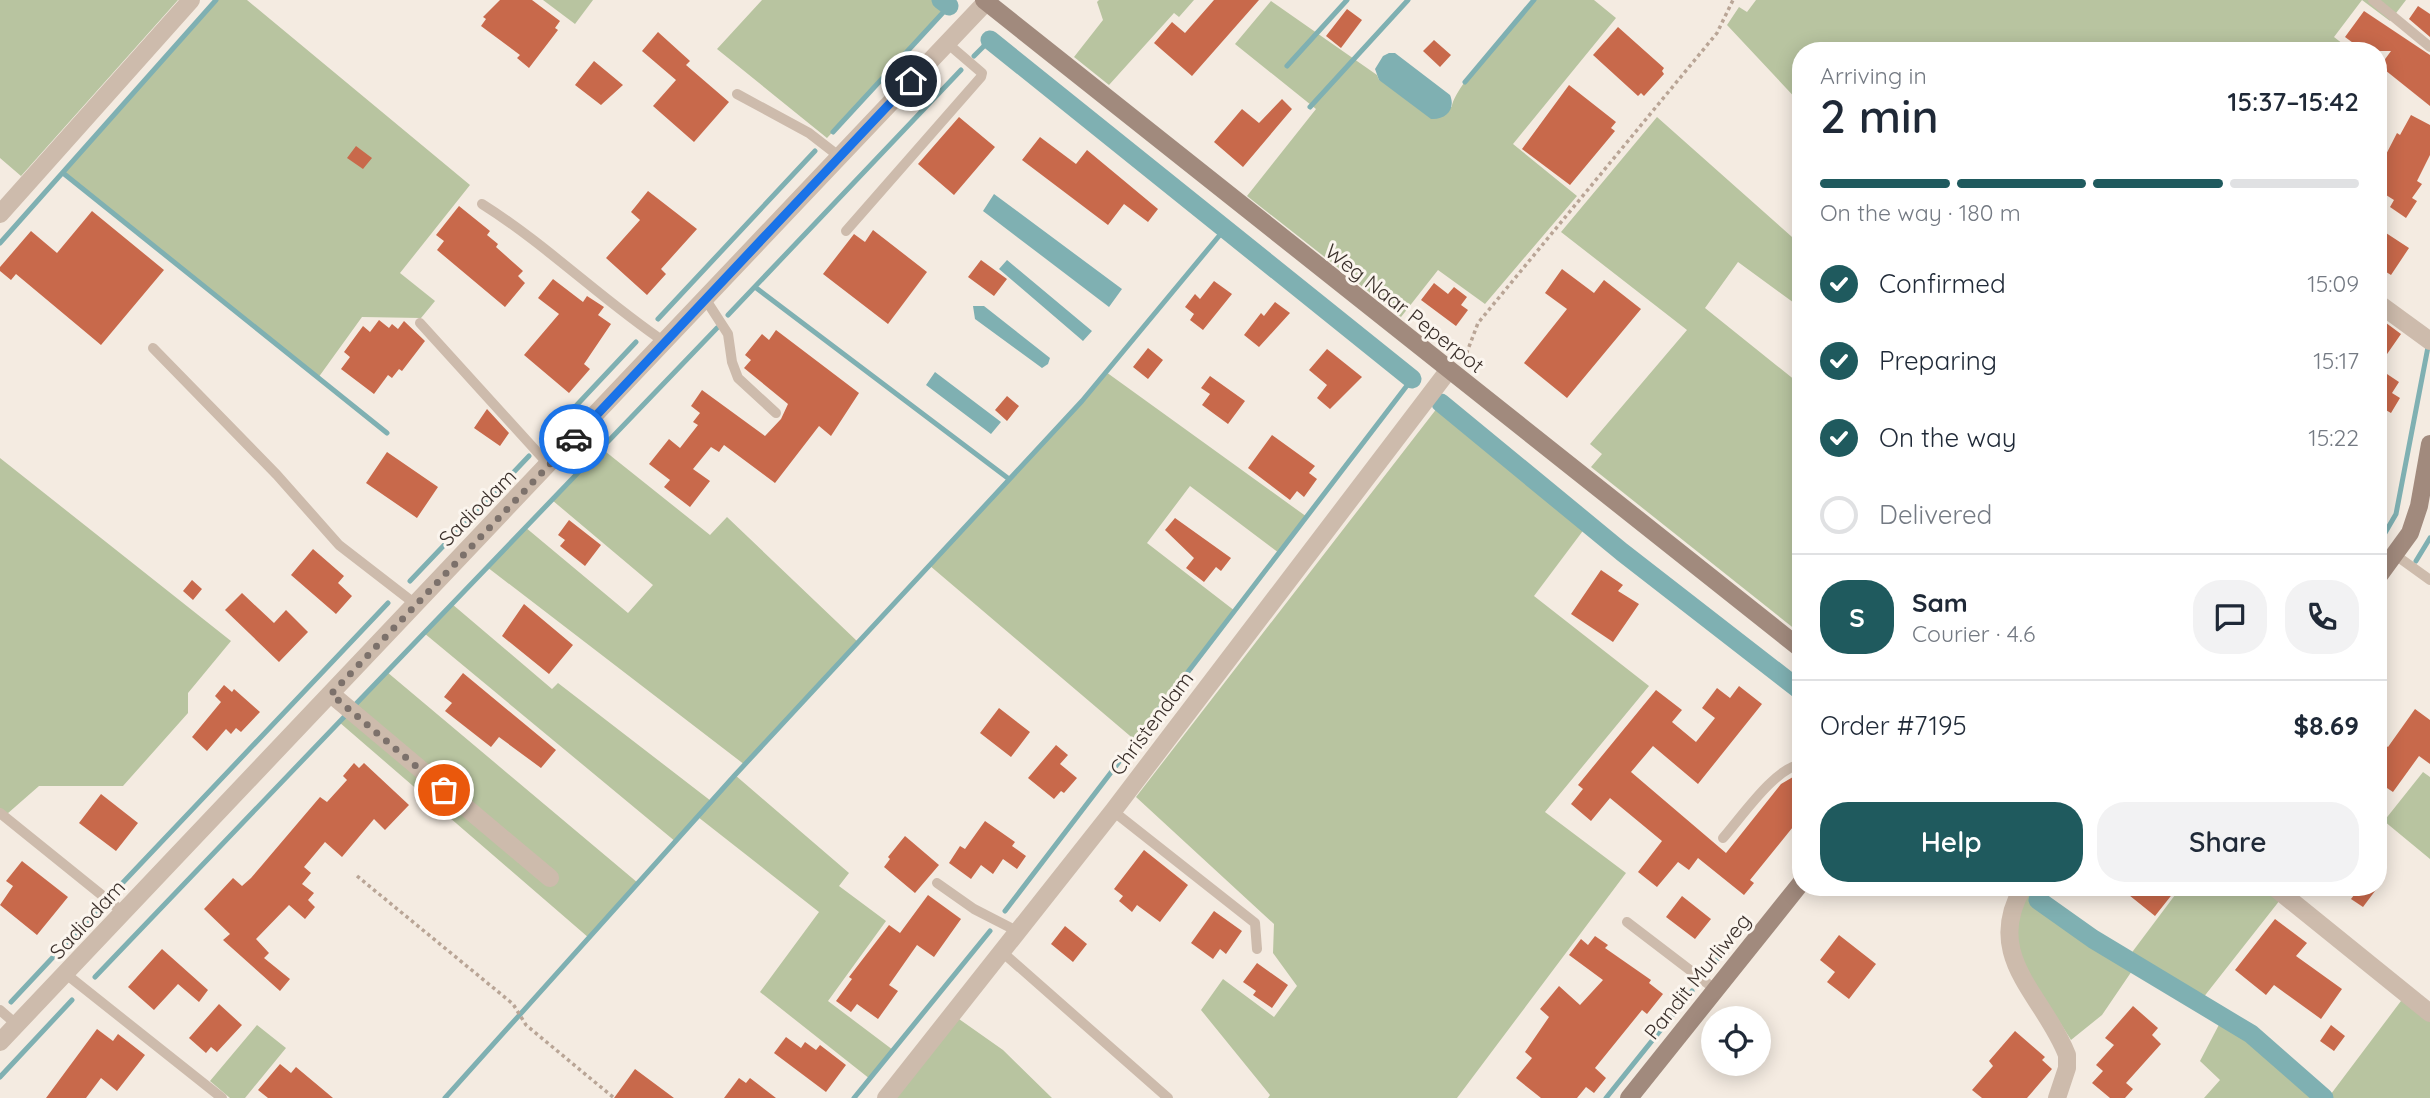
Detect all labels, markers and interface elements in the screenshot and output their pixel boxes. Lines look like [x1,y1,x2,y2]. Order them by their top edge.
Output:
pin [881,51,941,111]
text: Arriving in [1820,61,1927,90]
icon: home [892,62,930,100]
text: 15:37–15:42 [2227,85,2359,118]
text: 2 min [1820,87,1939,145]
text: On the way · 180 m [1820,198,2021,227]
street label: Weg Naar Peperpot [1320,238,1490,378]
icon: check [1820,265,1858,303]
text: Confirmed [1879,267,2006,300]
text: 15:09 [2307,269,2359,298]
icon: check [1820,342,1858,380]
text: Preparing [1879,344,1997,377]
text: 15:17 [2313,346,2359,375]
courier [539,404,609,474]
icon: check [1820,419,1858,457]
icon: car [555,420,593,458]
text: On the way [1879,421,2017,454]
text: 15:22 [2308,423,2359,452]
street label: Sadiodam [433,463,521,551]
text: Delivered [1879,498,1992,531]
button: chat [2193,580,2267,654]
button: phone [2285,580,2359,654]
text: Sam [1912,586,1968,619]
text: S [1849,601,1865,634]
text: Courier · 4.6 [1912,619,2035,648]
street label: Christendam [1103,666,1199,780]
text: Order #7195 [1820,709,1967,742]
text: $8.69 [2294,709,2359,742]
pin [414,760,474,820]
icon: bag [425,771,463,809]
button: Help [1820,802,2083,882]
button: Share [2097,802,2359,882]
street label: Sadiodam [44,874,130,964]
street label: Pandit Murliweg [1638,908,1756,1044]
map controls [1701,1006,1771,1076]
button: locate [1701,1006,1771,1076]

